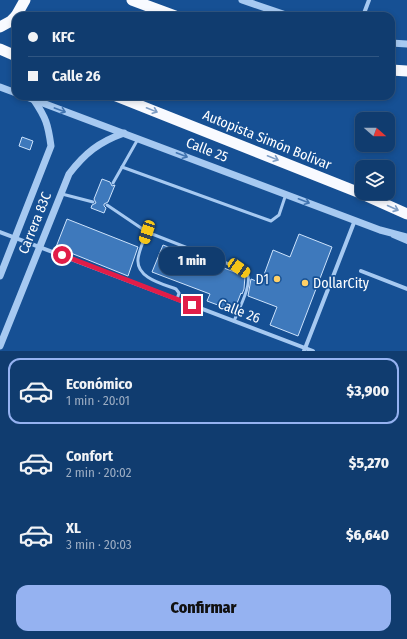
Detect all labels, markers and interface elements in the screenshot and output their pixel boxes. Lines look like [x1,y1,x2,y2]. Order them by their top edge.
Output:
text: KFC [52,28,75,46]
text: Calle 26 [52,67,101,85]
one-way arrow [54,106,66,114]
street label: Autopista Simón Bolívar [200,106,334,174]
one-way arrow [145,107,157,115]
north arrow [355,112,395,152]
map controls [355,112,395,200]
street label: Calle 25 [183,134,231,166]
one-way arrow [176,151,188,159]
one-way arrow [266,155,278,163]
button: layers [355,160,395,200]
street label: Carrera 83C [15,190,55,256]
one-way arrow [297,197,309,205]
one-way arrow [387,205,399,212]
car [138,219,156,245]
route start [53,246,71,264]
callout: 1 min [159,247,225,275]
text: 1 min [178,253,206,268]
car [226,256,252,280]
place label: D1 [256,271,269,288]
marker: D1 [272,274,282,284]
place label: DollarCity [313,275,370,292]
marker: DollarCity [300,278,310,288]
street label: Calle 26 [215,295,263,327]
route end [183,296,201,314]
icon: car [18,373,54,409]
text: Económico [66,375,133,393]
text: $3,900 [347,382,389,400]
text: 1 min · 20:01 [66,393,130,408]
icon: car [18,445,54,481]
text: Confort [66,447,113,465]
text: $5,270 [349,454,389,472]
text: 2 min · 20:02 [66,465,131,480]
icon: car [18,517,54,553]
text: XL [66,519,81,537]
text: $6,640 [346,526,389,544]
text: 3 min · 20:03 [66,537,132,552]
button: Confirmar [16,585,391,631]

